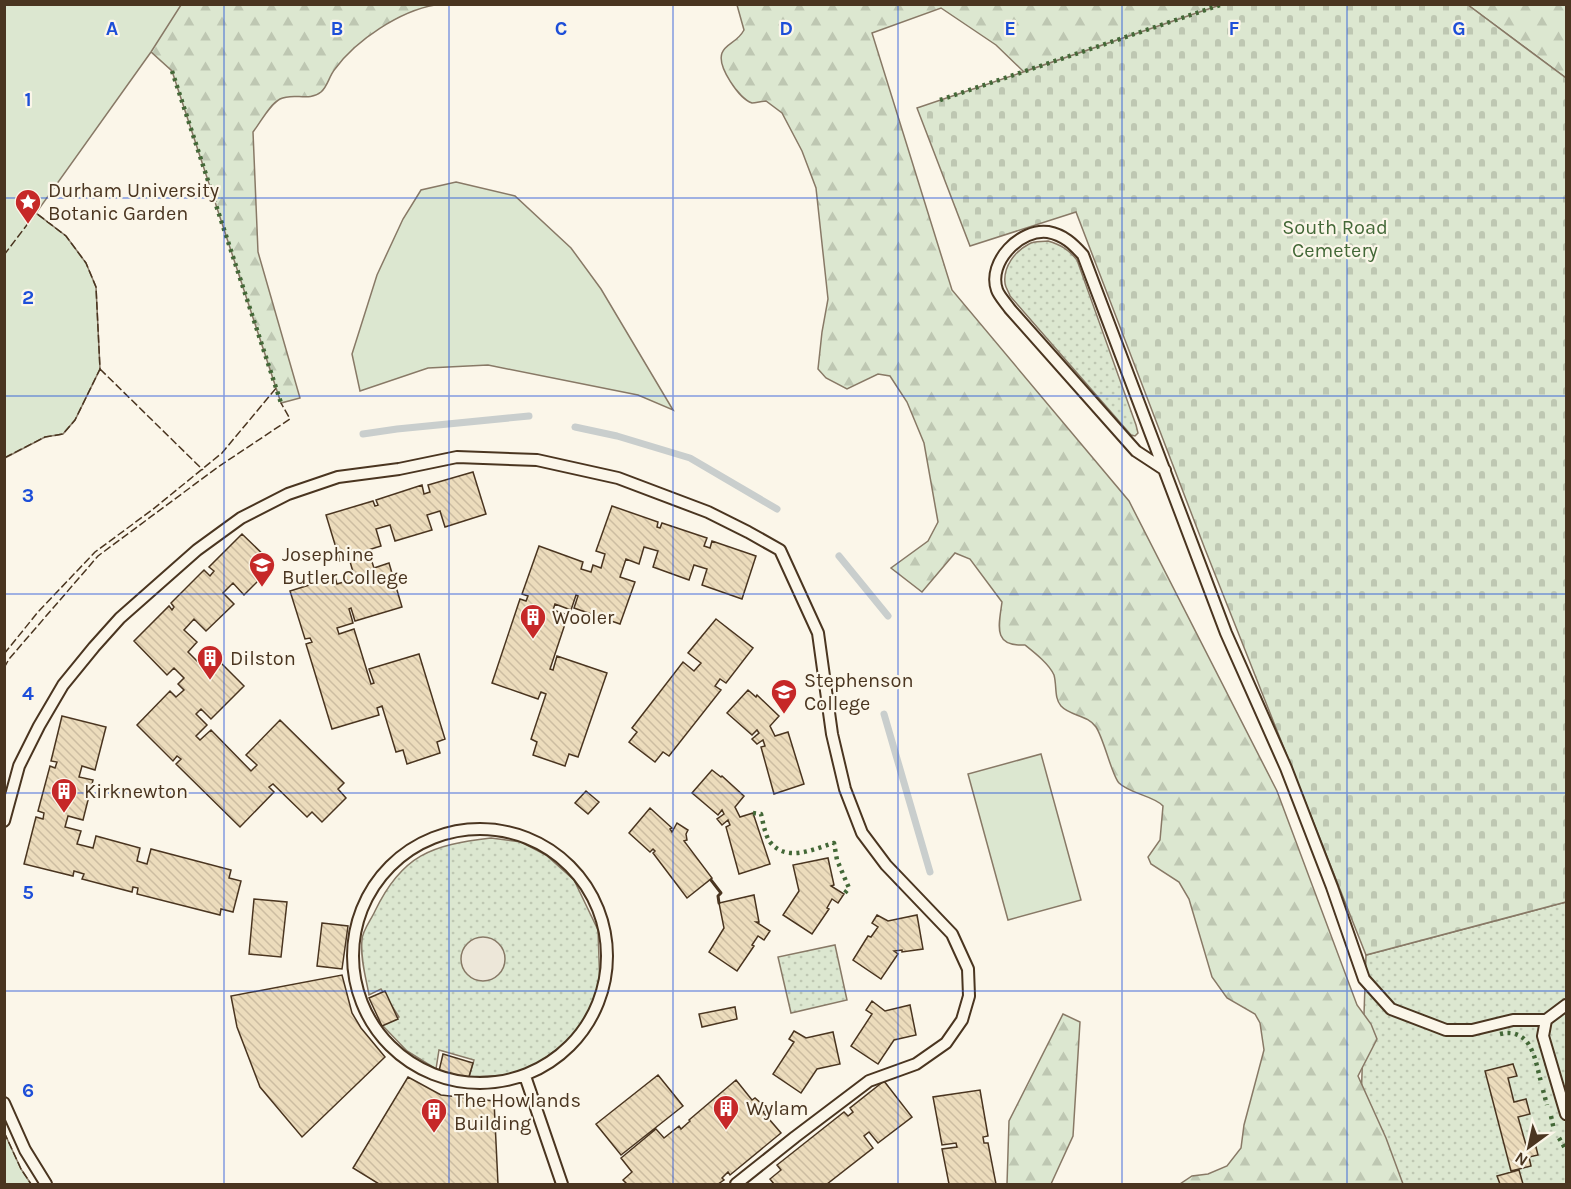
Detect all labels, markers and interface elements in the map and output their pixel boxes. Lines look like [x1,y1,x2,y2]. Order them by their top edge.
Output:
text: A [106,17,119,40]
text: B [331,17,343,40]
text: C [555,17,567,40]
text: D [779,17,793,40]
text: E [1004,17,1016,40]
text: F [1229,17,1240,40]
text: G [1452,17,1466,40]
text: 1 [24,88,32,111]
place label: Durham University Botanic Garden [48,179,219,225]
place icon: Durham University Botanic Garden [13,187,43,225]
park label: South Road Cemetery [1282,216,1388,262]
text: 2 [22,286,34,309]
text: 3 [22,484,34,507]
place label: Josephine Butler College [282,543,408,589]
school or university icon: Josephine Butler College [247,550,277,588]
building icon: Wooler [518,602,548,640]
place label: Wooler [552,606,615,629]
building icon: Dilston [195,643,225,681]
place label: Dilston [230,647,296,670]
place label: Stephenson College [804,669,914,715]
school or university icon: Stephenson College [769,677,799,715]
text: 4 [22,682,34,705]
building icon: Kirknewton [49,776,79,814]
place label: Kirknewton [84,780,188,803]
text: 5 [22,881,34,904]
text: 6 [22,1079,34,1102]
place label: The Howlands Building [454,1089,581,1135]
building icon: Wylam [711,1093,741,1131]
building icon: The Howlands Building [419,1096,449,1134]
place label: Wylam [746,1097,809,1120]
north arrow [1499,1117,1559,1177]
text: N [1511,1148,1531,1170]

